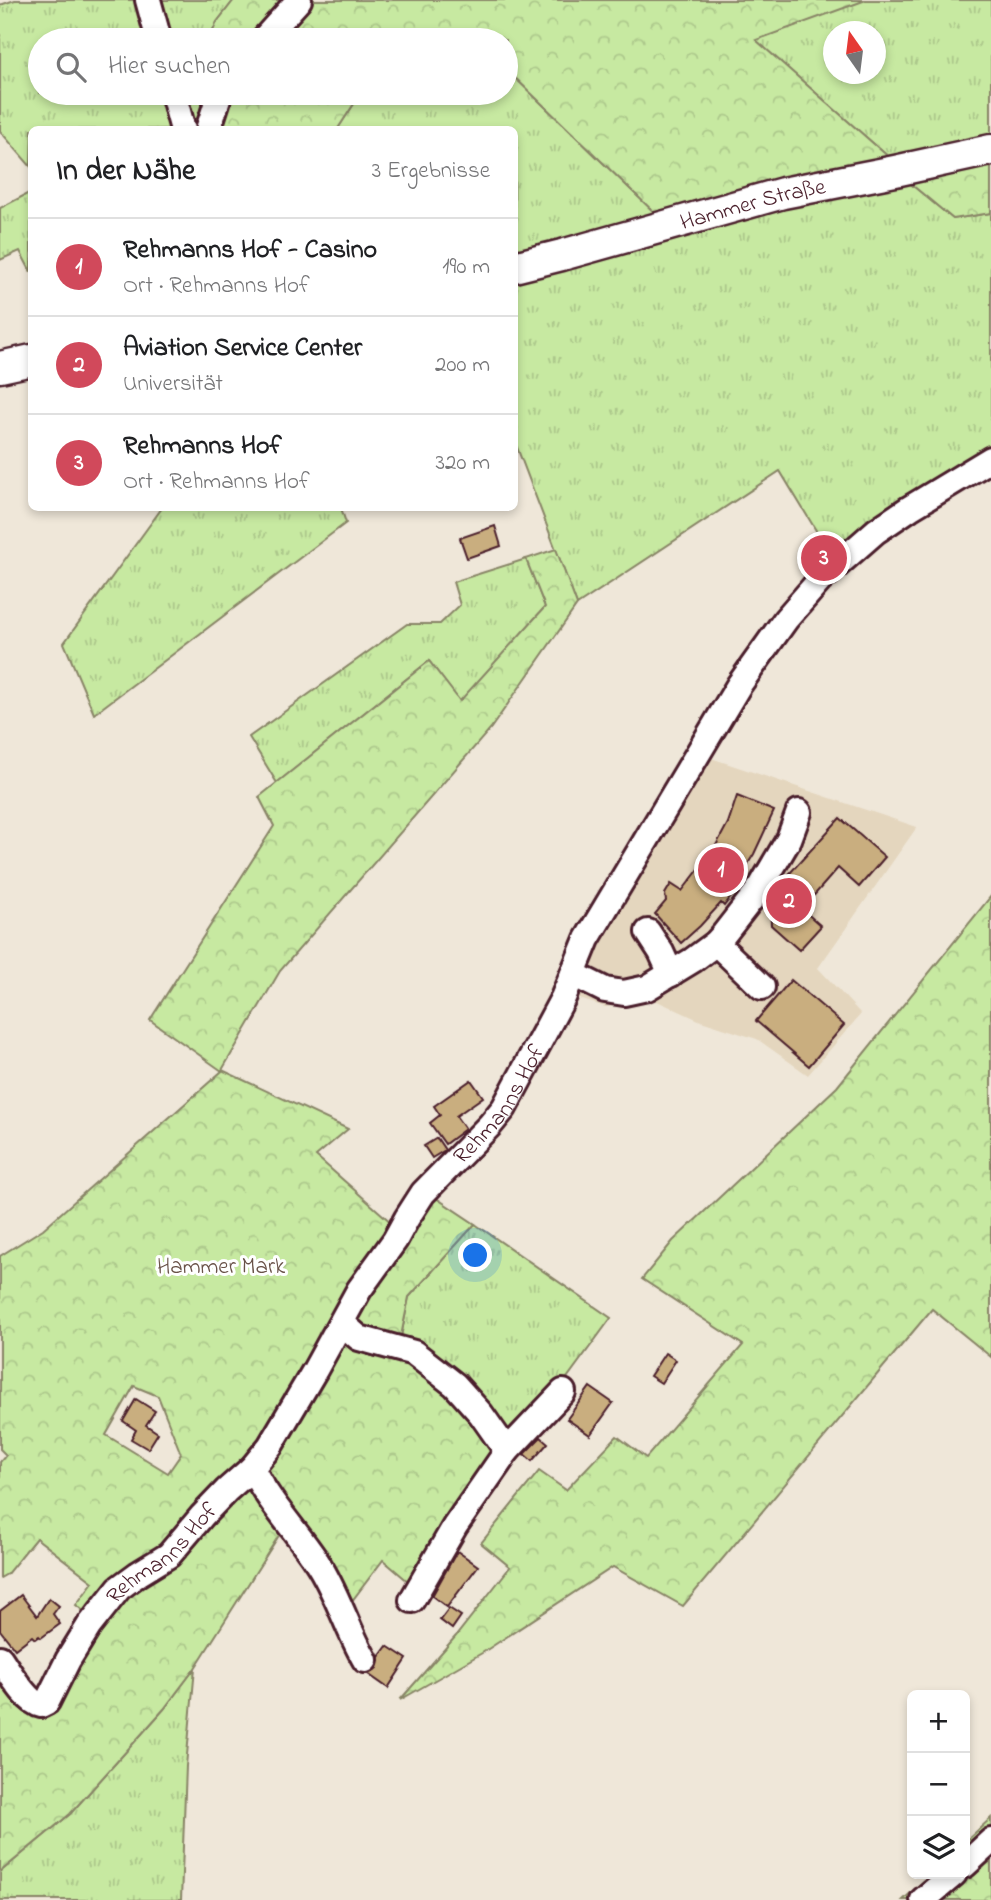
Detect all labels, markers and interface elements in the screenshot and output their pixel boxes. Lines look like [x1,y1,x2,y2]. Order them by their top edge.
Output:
north arrow [823,21,886,84]
search box [28,28,518,105]
icon: search [52,48,90,86]
text: Hier suchen [108,48,230,86]
text: In der Nähe [56,150,196,194]
text: 3 Ergebnisse [372,155,490,188]
street label: Hammer Straße [677,171,829,240]
text: Rehmanns Hof - Casino [123,232,377,270]
text: 1 [75,251,83,284]
text: 190 m [442,251,490,284]
text: Ort · Rehmanns Hof [123,270,310,303]
text: Aviation Service Center [123,330,362,368]
text: 2 [73,349,85,382]
text: 200 m [435,349,490,382]
text: Universität [123,368,223,401]
text: Rehmanns Hof [123,428,282,466]
text: 3 [74,447,84,480]
text: 320 m [436,447,490,480]
text: Ort · Rehmanns Hof [123,466,310,499]
pin: 3 [801,532,847,584]
pin: 1 [698,844,744,896]
pin: 2 [766,875,812,927]
street label: Rehmanns Hof [446,1039,554,1173]
your location [458,1238,492,1272]
park label: Hammer Mark [157,1251,286,1284]
street label: Rehmanns Hof [99,1495,226,1611]
map controls [907,1690,970,1879]
button: + [907,1690,970,1753]
button: − [907,1753,970,1816]
button: layers [907,1816,970,1879]

